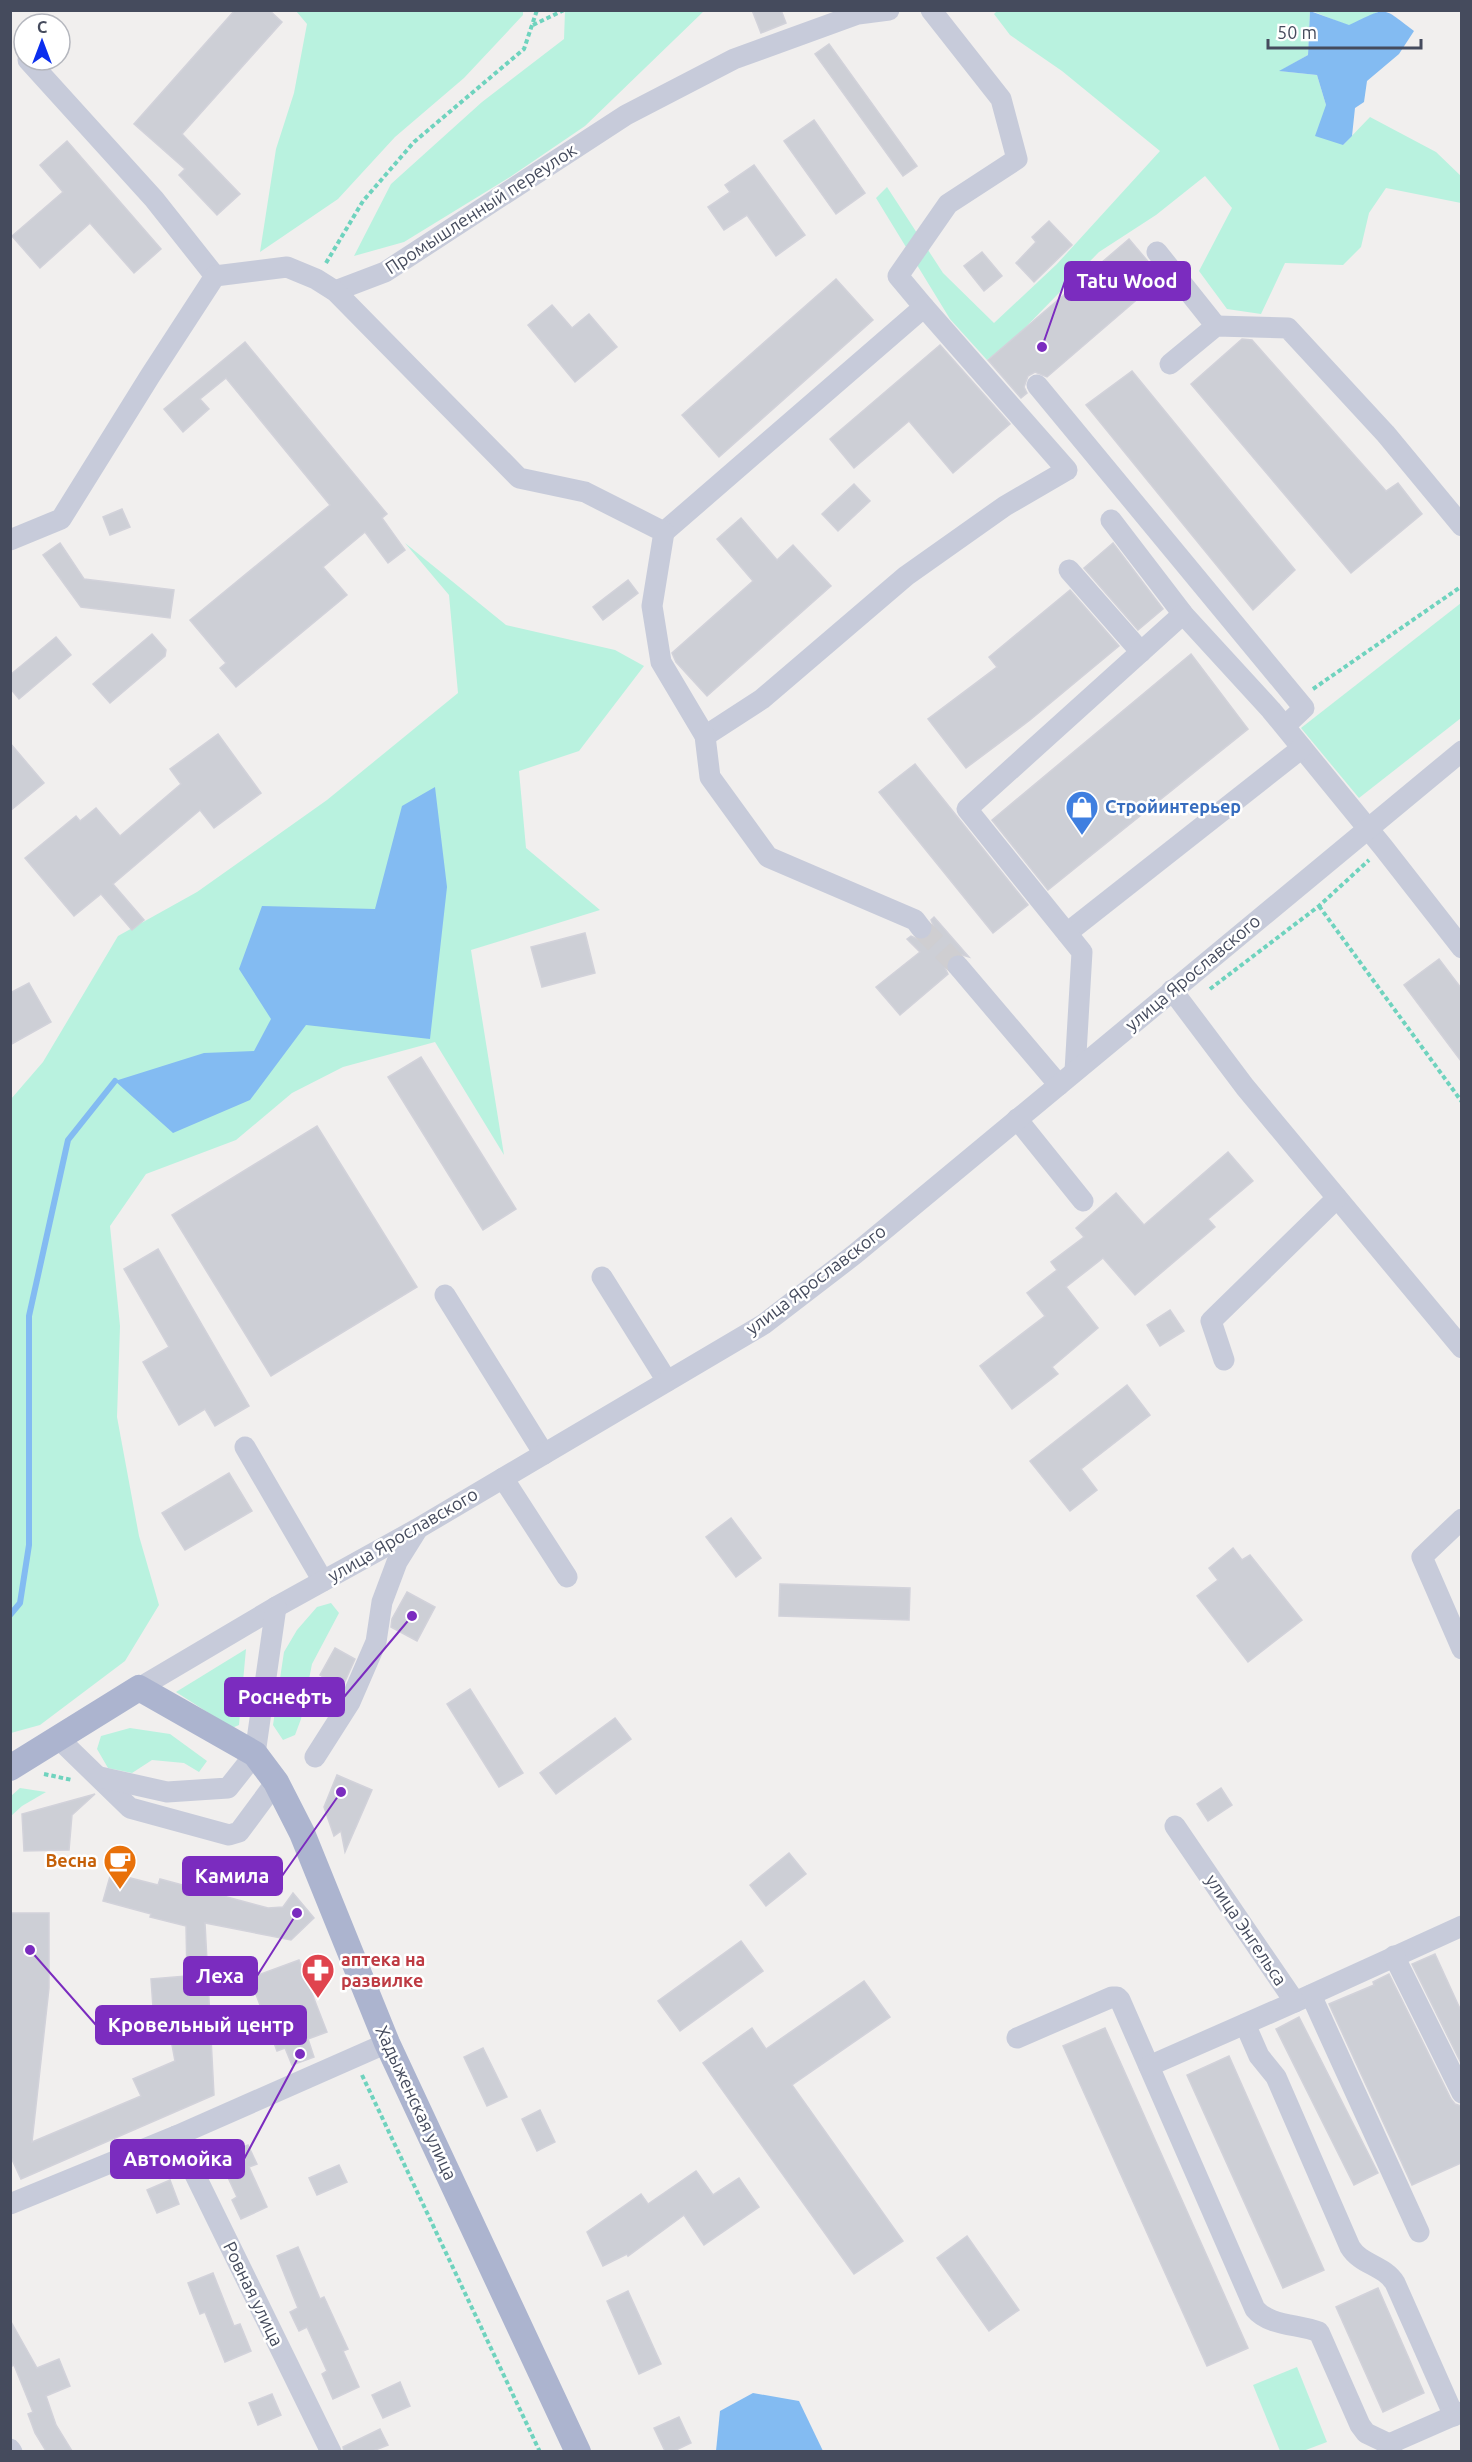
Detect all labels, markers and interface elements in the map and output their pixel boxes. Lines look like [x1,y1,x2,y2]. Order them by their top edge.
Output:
north arrow [12,12,72,72]
scale bar [1268,12,1421,50]
text: С [37,18,47,36]
text: 50 m [1277,22,1317,42]
street label: Промышленный переулок [381,139,580,277]
callout: Tatu Wood [1065,262,1190,300]
text: Tatu Wood [1077,269,1177,292]
shop icon: Стройинтерьер [1064,789,1100,836]
place label: Стройинтерьер [1105,796,1241,816]
street label: улица Ярославского [1121,910,1264,1034]
street label: улица Ярославского [742,1220,889,1338]
street label: улица Ярославского [324,1483,481,1585]
callout: Роснефть [225,1678,344,1716]
text: Роснефть [238,1685,332,1708]
cafe icon: Весна [102,1843,138,1890]
place label: Весна [45,1850,97,1870]
callout: Камила [183,1857,282,1895]
text: Камила [195,1864,269,1887]
street label: улица Энгельса [1202,1870,1291,1989]
place label: аптека на развилке [341,1949,425,1990]
pharmacy icon: аптека на развилке [300,1952,336,1999]
callout: Леха [184,1957,257,1995]
text: Леха [196,1964,244,1987]
callout: Кровельный центр [96,2006,306,2044]
text: Кровельный центр [108,2013,294,2036]
street label: Хадыженская улица [372,2022,461,2183]
callout: Автомойка [111,2140,244,2178]
text: Автомойка [123,2147,233,2170]
street label: Ровная улица [220,2238,288,2349]

